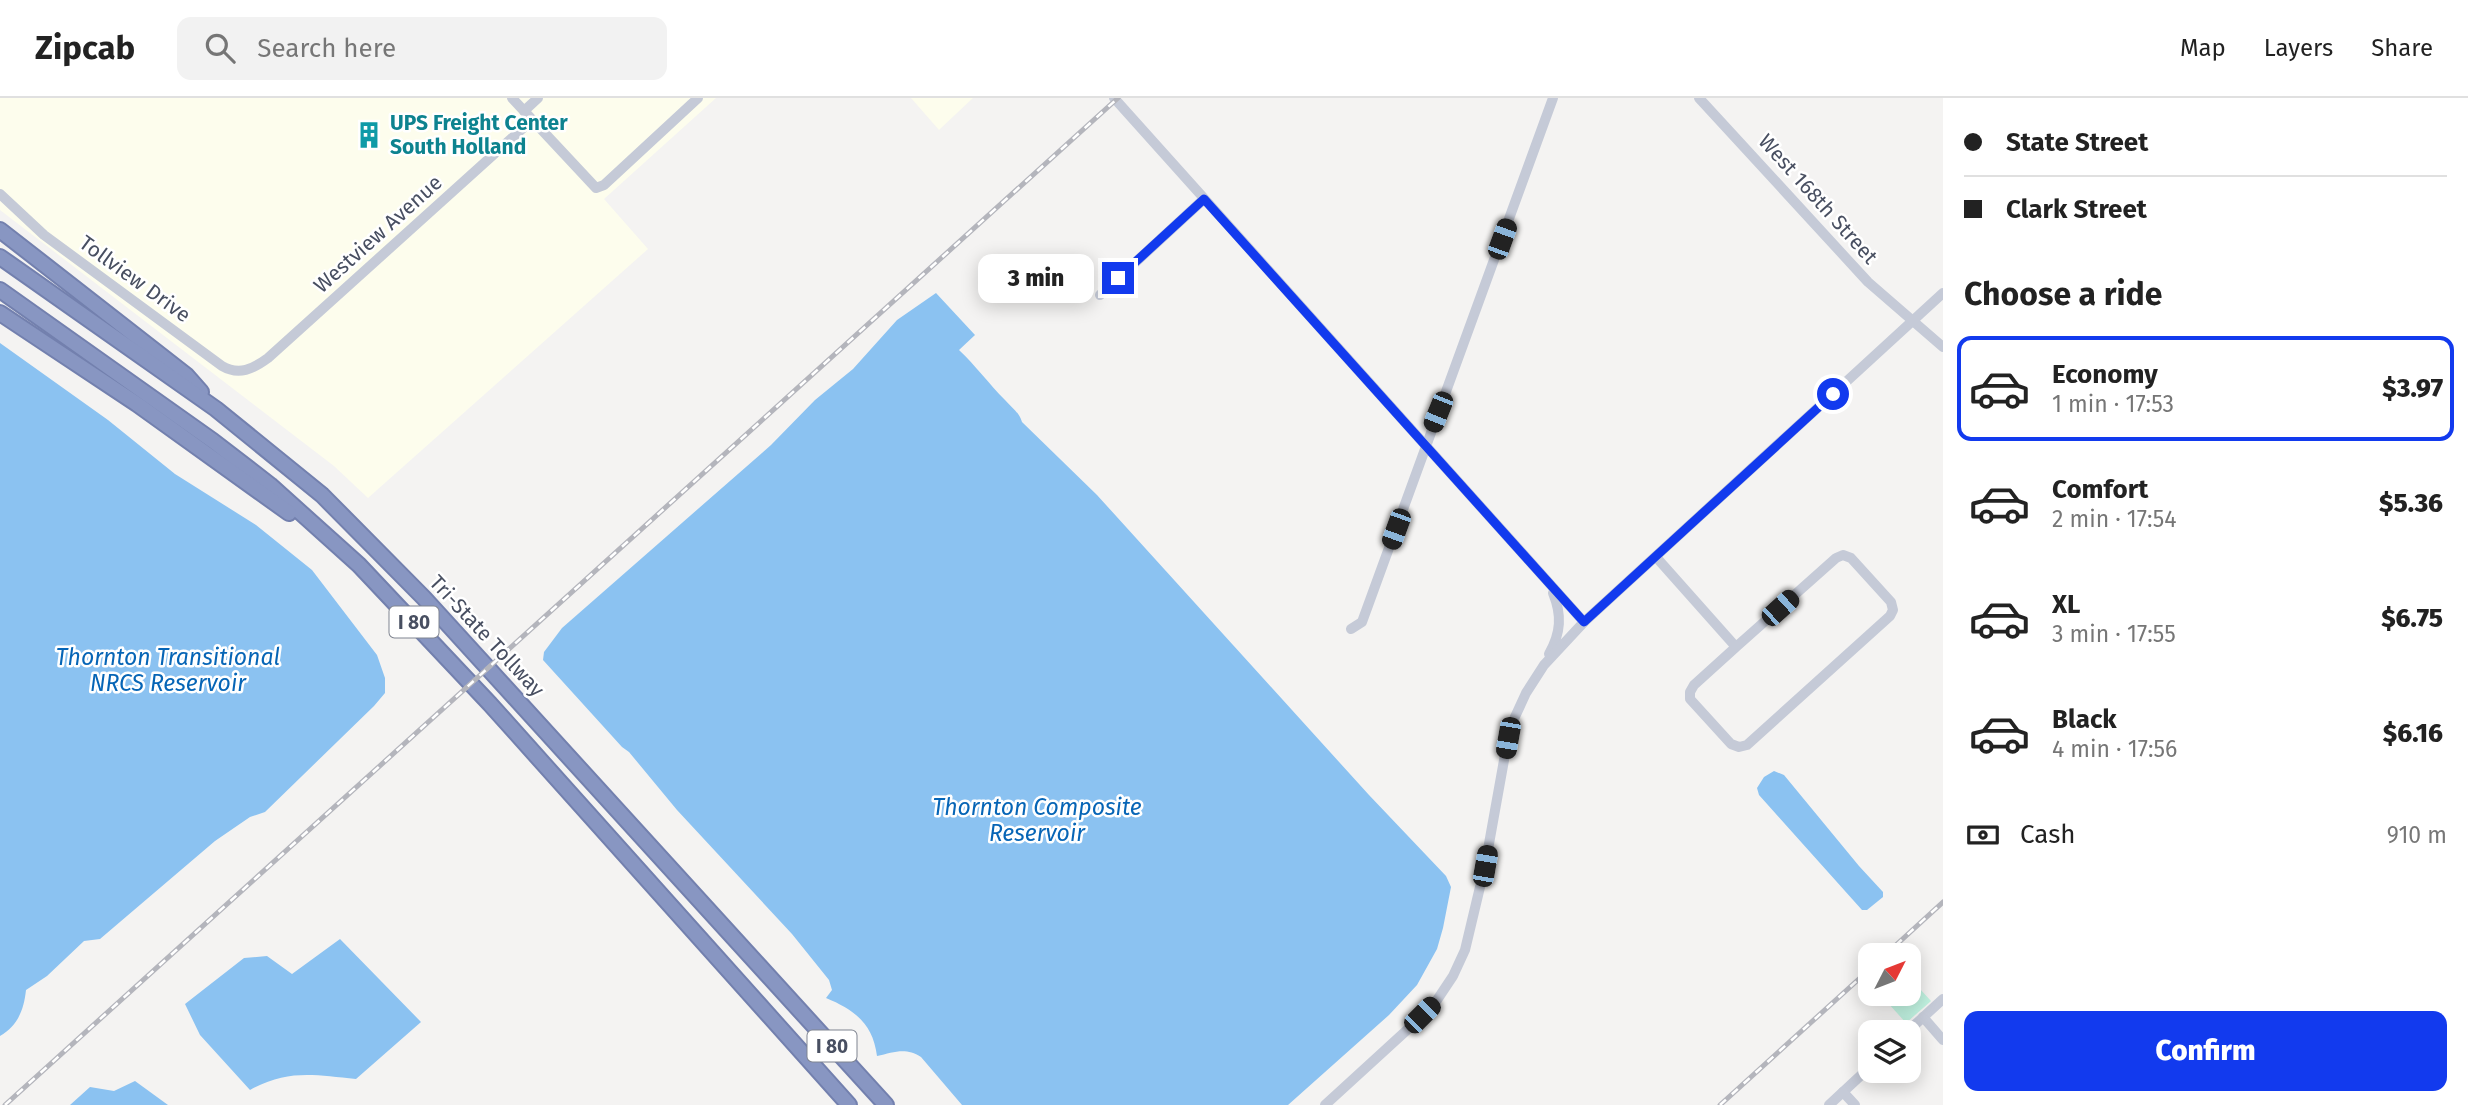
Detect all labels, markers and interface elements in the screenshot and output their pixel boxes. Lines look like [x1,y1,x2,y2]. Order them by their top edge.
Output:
search box [177,17,667,80]
text: Zipcab [35,28,135,68]
icon: search [201,29,239,67]
text: Search here [257,33,396,64]
text: Map [2180,34,2226,62]
text: Layers [2264,34,2333,62]
text: Share [2371,34,2433,62]
place label: UPS Freight Center South Holland [390,110,568,160]
building icon: UPS Freight Center South Holland [354,120,384,150]
text: State Street [2006,127,2148,158]
street label: West 168th Street [1753,129,1883,270]
street label: Westview Avenue [308,170,448,298]
text: Clark Street [2006,194,2147,225]
car [1485,216,1520,262]
street label: Tollview Drive [74,230,196,328]
callout: 3 min [978,254,1094,302]
route end [1102,262,1134,294]
text: 3 min [1008,264,1064,292]
text: Choose a ride [1964,275,2162,313]
icon: car [1968,357,2031,420]
text: Economy [2052,359,2158,390]
text: $3.97 [2382,373,2443,404]
route start [1817,378,1849,410]
car [1421,389,1456,435]
text: 1 min · 17:53 [2052,390,2174,418]
icon: car [1968,472,2031,535]
text: Comfort [2052,474,2148,505]
text: $5.36 [2379,488,2443,519]
text: 2 min · 17:54 [2052,505,2176,533]
car [1379,506,1414,552]
street label: Tri-State Tollway [424,570,550,703]
car [1758,586,1803,630]
icon: car [1968,587,2031,650]
text: XL [2052,589,2080,620]
text: $6.75 [2381,603,2443,634]
road number: I 80 [390,607,438,638]
text: 3 min · 17:55 [2052,620,2176,648]
water label: Thornton Transitional NRCS Reservoir [56,643,280,697]
icon: car [1968,702,2031,765]
text: Black [2052,704,2117,735]
car [1495,715,1522,761]
text: $6.16 [2383,718,2443,749]
text: 4 min · 17:56 [2052,735,2177,763]
water label: Thornton Composite Reservoir [932,793,1142,847]
icon: cash [1964,816,2002,854]
text: Cash [2020,819,2076,850]
text: 910 m [2387,821,2447,849]
car [1472,843,1499,889]
north arrow [1858,943,1922,1006]
map controls [1858,943,1921,1083]
car [1400,993,1445,1037]
button: Confirm [1964,1011,2447,1091]
button: layers [1858,1020,1921,1083]
road number: I 80 [808,1030,856,1062]

